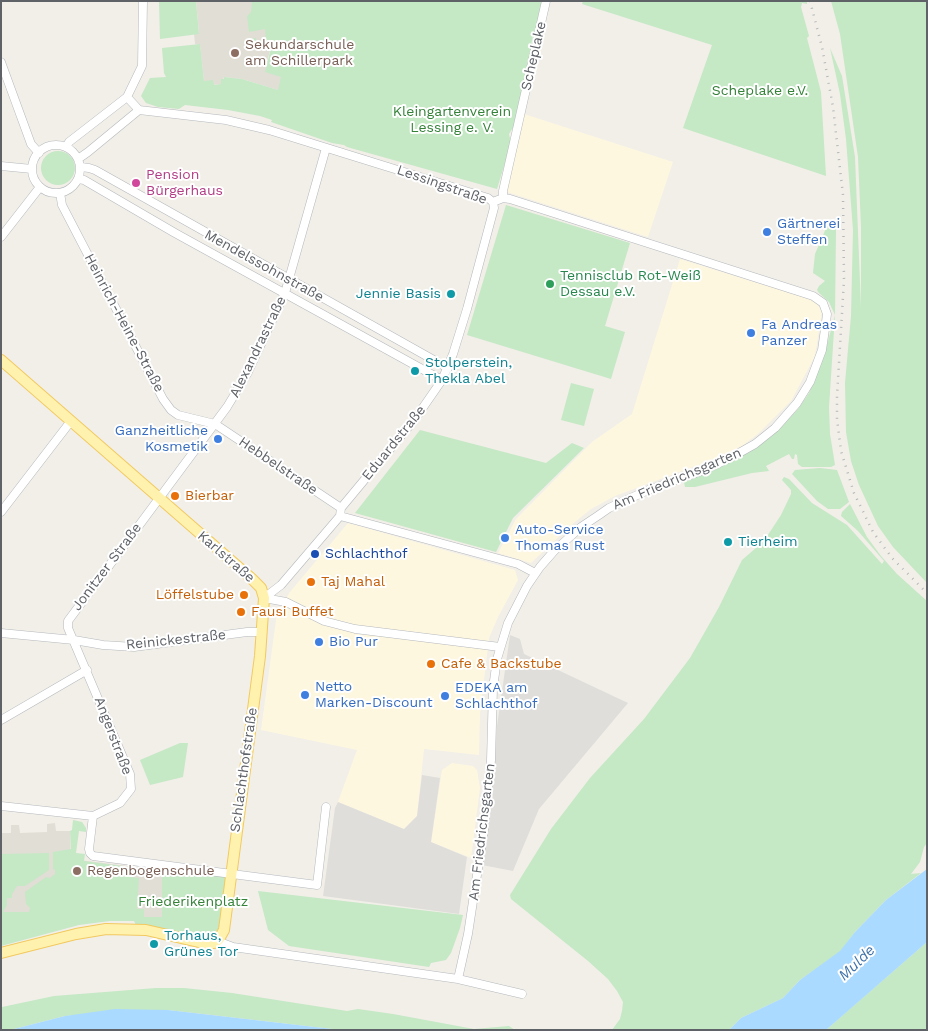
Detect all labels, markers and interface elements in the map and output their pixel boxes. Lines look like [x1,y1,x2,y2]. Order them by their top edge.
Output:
street label: Scheplake [518,20,550,92]
place label: Sekundarschule am Schillerpark [245,37,354,70]
marker: Sekundarschule am Schillerpark [229,47,241,59]
park label: Scheplake e.V. [712,83,808,99]
park label: Kleingartenverein Lessing e. V. [393,104,511,136]
street label: Lessingstraße [395,162,489,208]
place label: Pension Bürgerhaus [146,167,223,200]
marker: Pension Bürgerhaus [130,177,142,189]
place label: Gärtnerei Steffen [777,216,840,248]
street label: Mendelssohnstraße [201,226,327,306]
marker: Gärtnerei Steffen [761,226,773,238]
street label: Heinrich-Heine-Straße [80,251,168,395]
place label: Tennisclub Rot-Weiß Dessau e.V. [560,268,701,300]
marker: Tennisclub Rot-Weiß Dessau e.V. [544,278,556,290]
place label: Jennie Basis [356,286,441,302]
marker: Jennie Basis [445,288,457,300]
street label: Alexandrastraße [226,294,290,400]
place label: Fa Andreas Panzer [761,317,837,350]
marker: Fa Andreas Panzer [745,327,757,339]
place label: Stolperstein, Thekla Abel [425,355,512,388]
marker: Stolperstein, Thekla Abel [409,365,421,377]
street label: Eduardstraße [359,402,429,484]
place label: Ganzheitliche Kosmetik [115,423,208,456]
marker: Ganzheitliche Kosmetik [212,433,224,445]
street label: Hebbelstraße [235,433,321,499]
street label: Am Friedrichsgarten [610,444,744,514]
place label: Bierbar [185,488,234,504]
marker: Bierbar [169,490,181,502]
street label: Jonitzer Straße [69,520,145,614]
place label: Auto-Service Thomas Rust [515,522,605,554]
street label: Karlstraße [194,528,258,586]
marker: Auto-Service Thomas Rust [499,532,511,544]
place label: Tierheim [738,534,798,550]
marker: Tierheim [722,536,734,548]
place label: Schlachthof [325,546,407,562]
marker: Schlachthof [309,548,321,560]
place label: Taj Mahal [321,574,385,590]
marker: Taj Mahal [305,576,317,588]
place label: Löffelstube [156,587,234,603]
marker: Löffelstube [238,589,250,601]
place label: Fausi Buffet [251,604,334,620]
marker: Fausi Buffet [235,606,247,618]
street label: Reinickestraße [125,626,227,654]
place label: Bio Pur [329,634,378,650]
marker: Bio Pur [313,636,325,648]
place label: Cafe & Backstube [441,656,562,672]
marker: Cafe & Backstube [425,658,437,670]
place label: Netto Marken-Discount [315,679,433,712]
place label: EDEKA am Schlachthof [455,680,537,712]
marker: Netto Marken-Discount [299,689,311,701]
marker: EDEKA am Schlachthof [439,690,451,702]
street label: Angerstraße [90,695,136,777]
street label: Schlachthofstraße [227,707,261,833]
street label: Am Friedrichsgarten [465,762,499,902]
place label: Regenbogenschule [87,863,215,879]
marker: Regenbogenschule [71,865,83,877]
park label: Friederikenplatz [138,894,248,910]
place label: Torhaus, Grünes Tor [164,928,238,960]
marker: Torhaus, Grünes Tor [148,938,160,950]
water label: Mulde [835,941,879,985]

